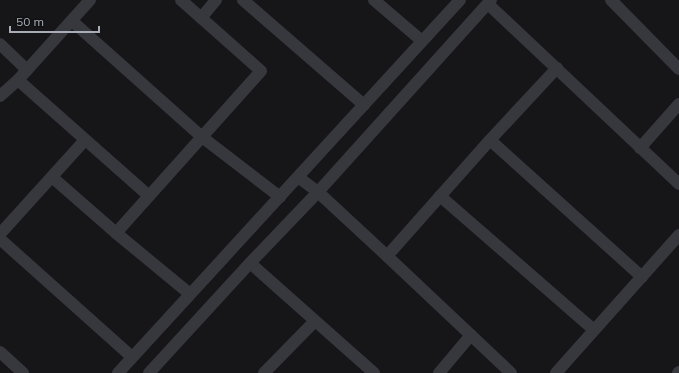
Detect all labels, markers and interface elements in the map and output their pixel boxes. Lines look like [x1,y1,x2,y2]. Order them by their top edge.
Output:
scale bar [10,8,99,34]
text: 50 m [16,14,44,29]

